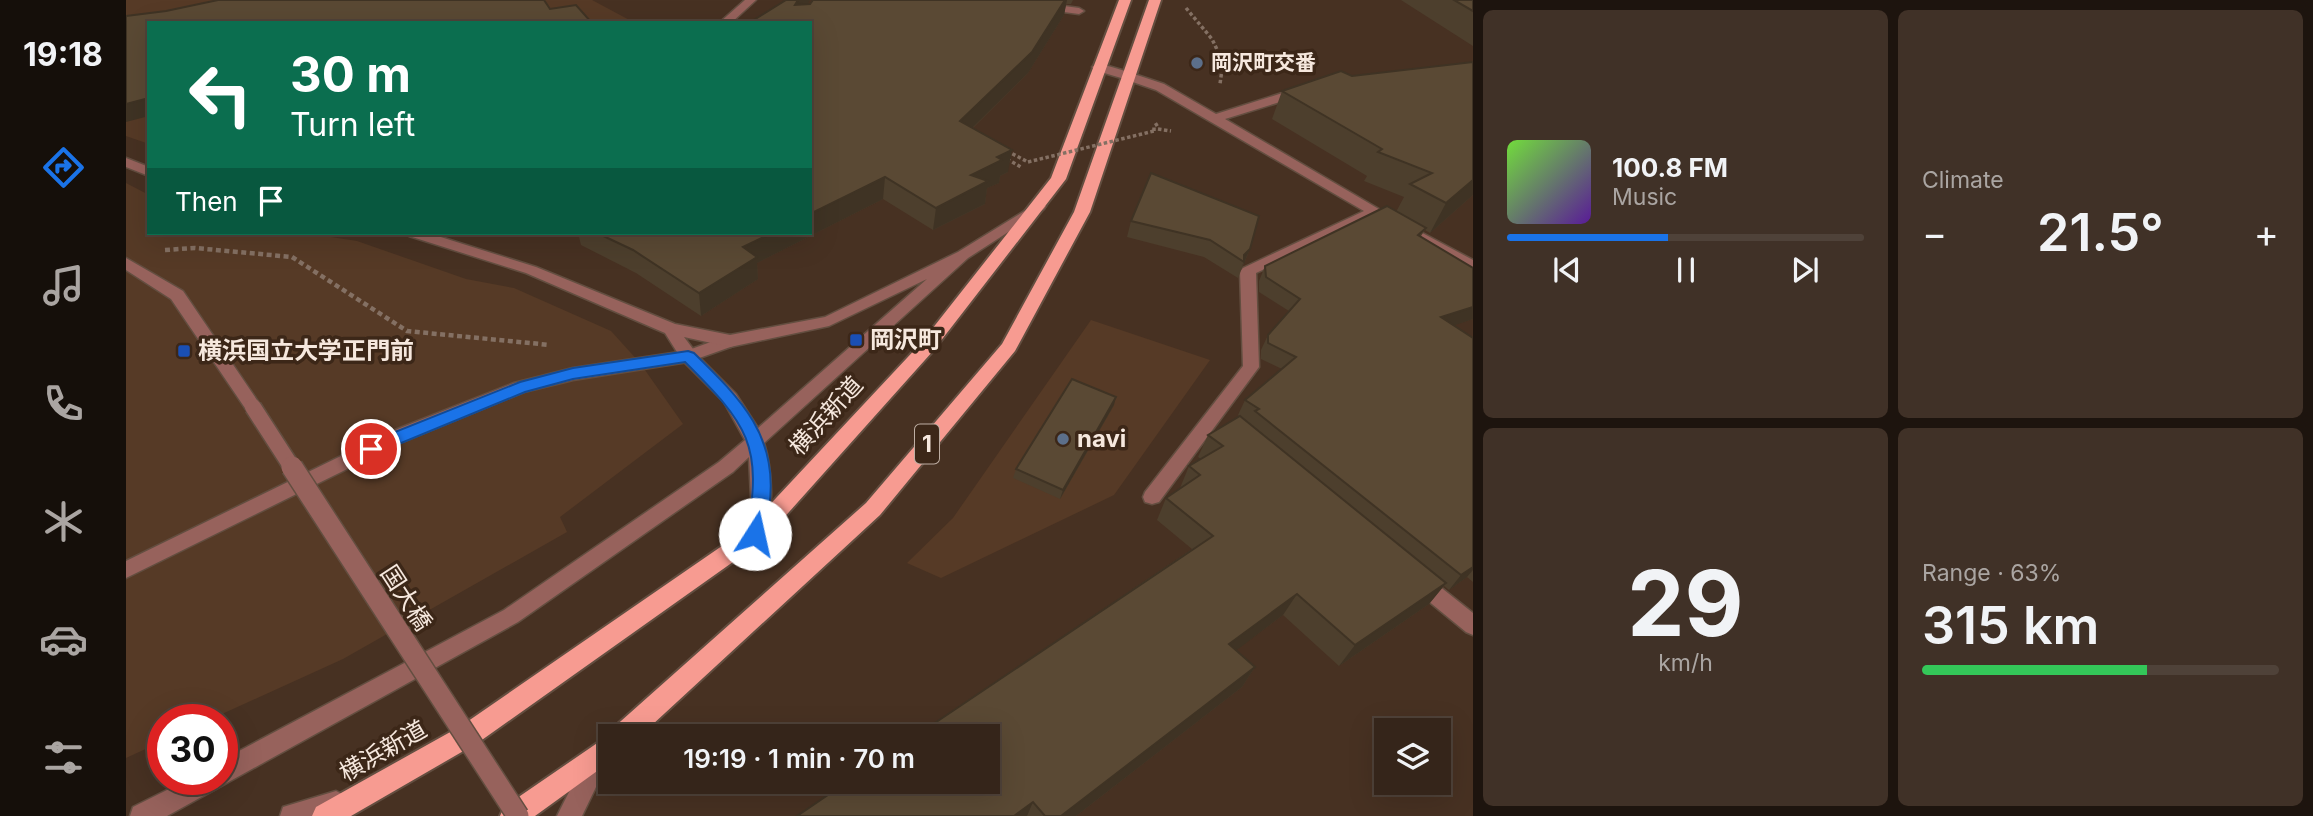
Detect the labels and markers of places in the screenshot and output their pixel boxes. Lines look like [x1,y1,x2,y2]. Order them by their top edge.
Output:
place label: 岡沢町交番 [1211,50,1316,75]
marker: 岡沢町交番 [1189,55,1205,71]
place label: 岡沢町 [870,325,942,354]
marker: 岡沢町 [848,332,864,348]
place label: 横浜国立大学正門前 [198,336,414,365]
marker: 横浜国立大学正門前 [176,343,192,359]
pin [341,419,401,479]
place label: navi [1077,424,1126,453]
marker: navi [1055,431,1071,447]

